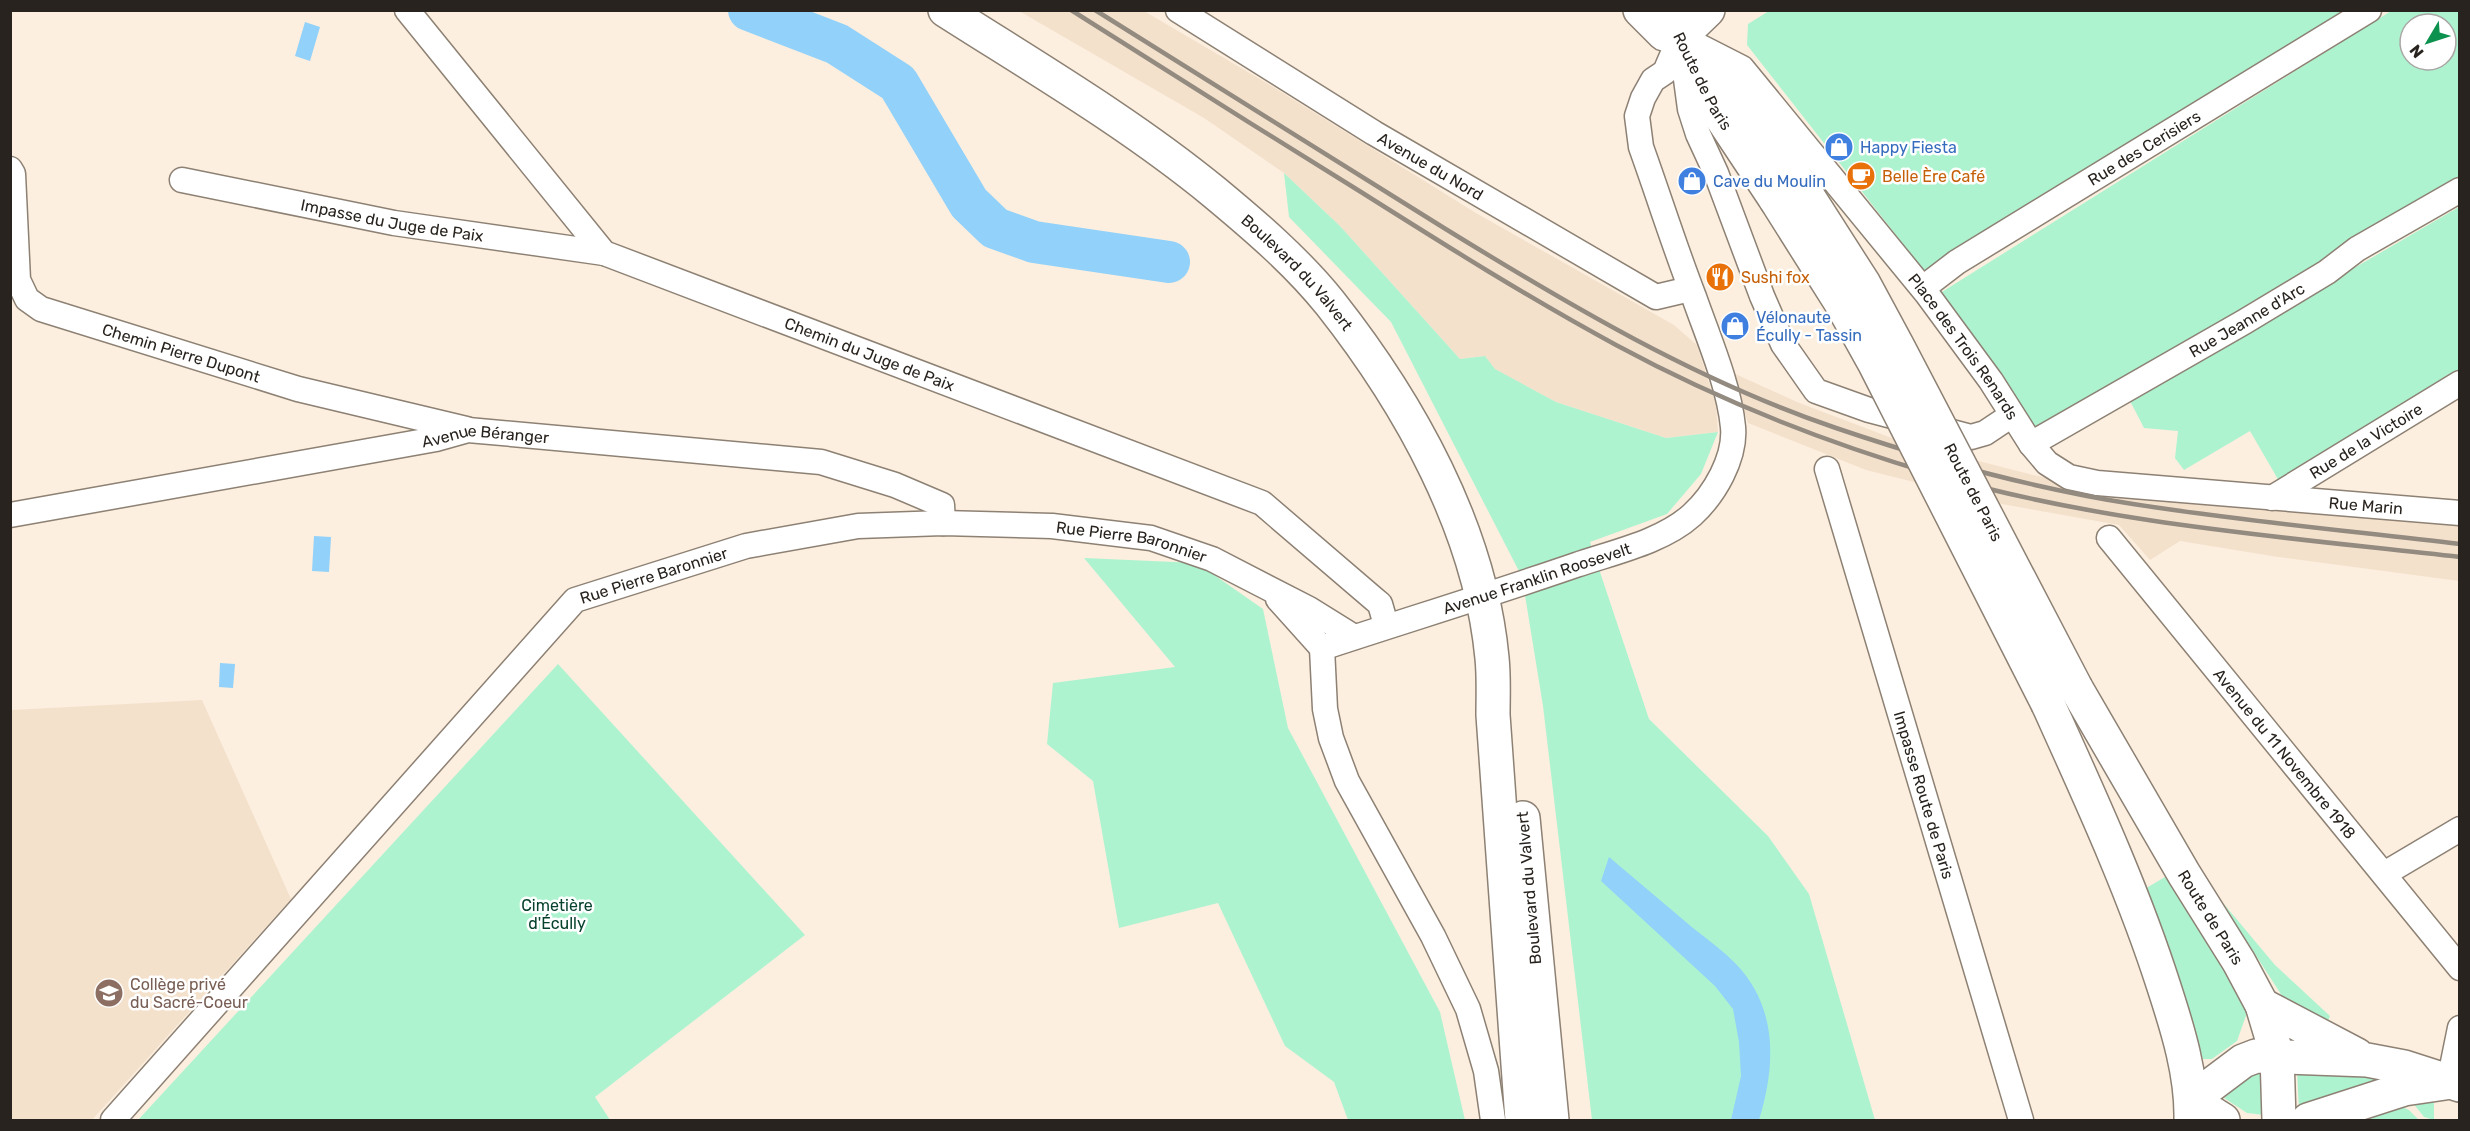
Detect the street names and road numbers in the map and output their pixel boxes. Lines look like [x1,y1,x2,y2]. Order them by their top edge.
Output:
street label: Route de Paris [1670,29,1736,134]
street label: Rue des Cerisiers [2084,106,2204,189]
street label: Avenue du Nord [1375,128,1487,204]
street label: Impasse du Juge de Paix [299,195,485,245]
street label: Boulevard du Valvert [1238,210,1357,334]
street label: Place des Trois Renards [1905,270,2022,423]
street label: Rue Jeanne d'Arc [2186,278,2308,361]
street label: Chemin du Juge de Paix [782,313,958,395]
street label: Chemin Pierre Dupont [100,319,263,386]
street label: Rue de la Victoire [2306,399,2426,482]
street label: Avenue Béranger [420,421,550,451]
street label: Route de Paris [1940,440,2007,544]
street label: Rue Marin [2328,493,2404,518]
street label: Rue Pierre Baronnier [1055,517,1209,566]
street label: Avenue Franklin Roosevelt [1441,539,1633,618]
street label: Rue Pierre Baronnier [577,543,730,607]
street label: Avenue du 11 Novembre 1918 [2210,664,2360,842]
street label: Impasse Route de Paris [1890,709,1958,881]
street label: Boulevard du Valvert [1513,811,1545,965]
street label: Route de Paris [2174,866,2248,968]

